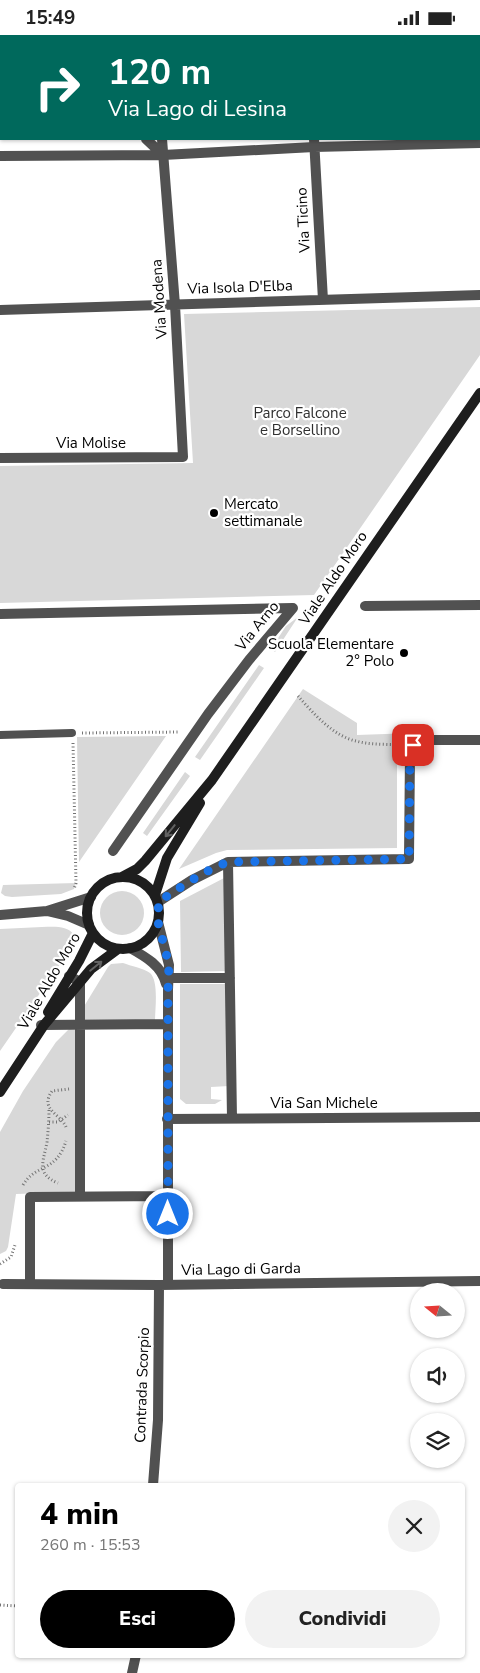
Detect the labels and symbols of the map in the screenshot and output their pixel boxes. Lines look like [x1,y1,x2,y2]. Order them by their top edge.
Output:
street label: Via Ticino [291,187,315,254]
street label: Via Modena [146,258,172,341]
street label: Via Isola D'Elba [186,275,293,299]
park label: Parco Falcone e Borsellino [253,403,347,440]
street label: Via Molise [55,433,126,453]
place label: Mercato settimanale [224,494,303,531]
marker: Mercato settimanale [208,507,220,519]
street label: Viale Aldo Moro [294,527,372,630]
street label: Via Arno [230,597,283,656]
place label: Scuola Elementare 2° Polo [268,634,394,671]
marker: Scuola Elementare 2° Polo [398,647,410,659]
pin [392,724,434,766]
one-way arrow [165,824,176,837]
street label: Viale Aldo Moro [13,929,85,1034]
one-way arrow [89,960,102,971]
street label: Via San Michele [269,1093,378,1113]
position arrow [141,1187,193,1239]
street label: Via Lago di Garda [180,1258,301,1280]
north arrow [410,1283,465,1337]
street label: Contrada Scorpio [130,1327,154,1443]

